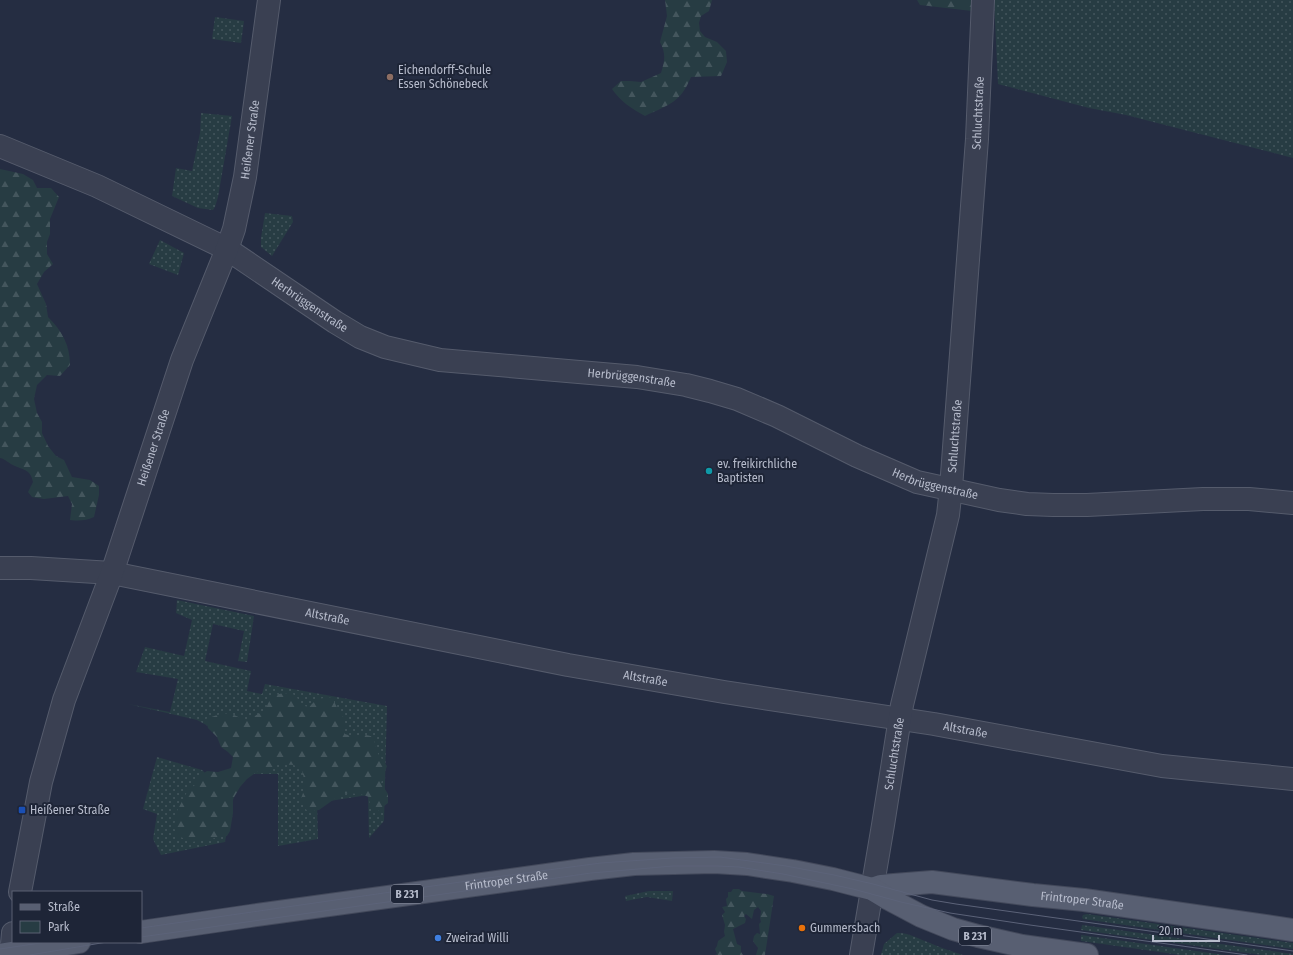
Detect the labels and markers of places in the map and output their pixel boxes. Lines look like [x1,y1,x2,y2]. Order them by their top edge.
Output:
place label: Eichendorff-Schule Essen Schönebeck [398,63,491,91]
marker: Eichendorff-Schule Essen Schönebeck [385,72,395,82]
place label: ev. freikirchliche Baptisten [717,457,797,485]
marker: ev. freikirchliche Baptisten [704,466,714,476]
place label: Heißener Straße [30,803,110,817]
marker: Heißener Straße [17,805,27,815]
place label: Gummersbach [810,921,880,935]
marker: Gummersbach [797,923,807,933]
place label: Zweirad Willi [446,931,509,945]
marker: Zweirad Willi [433,933,443,943]

